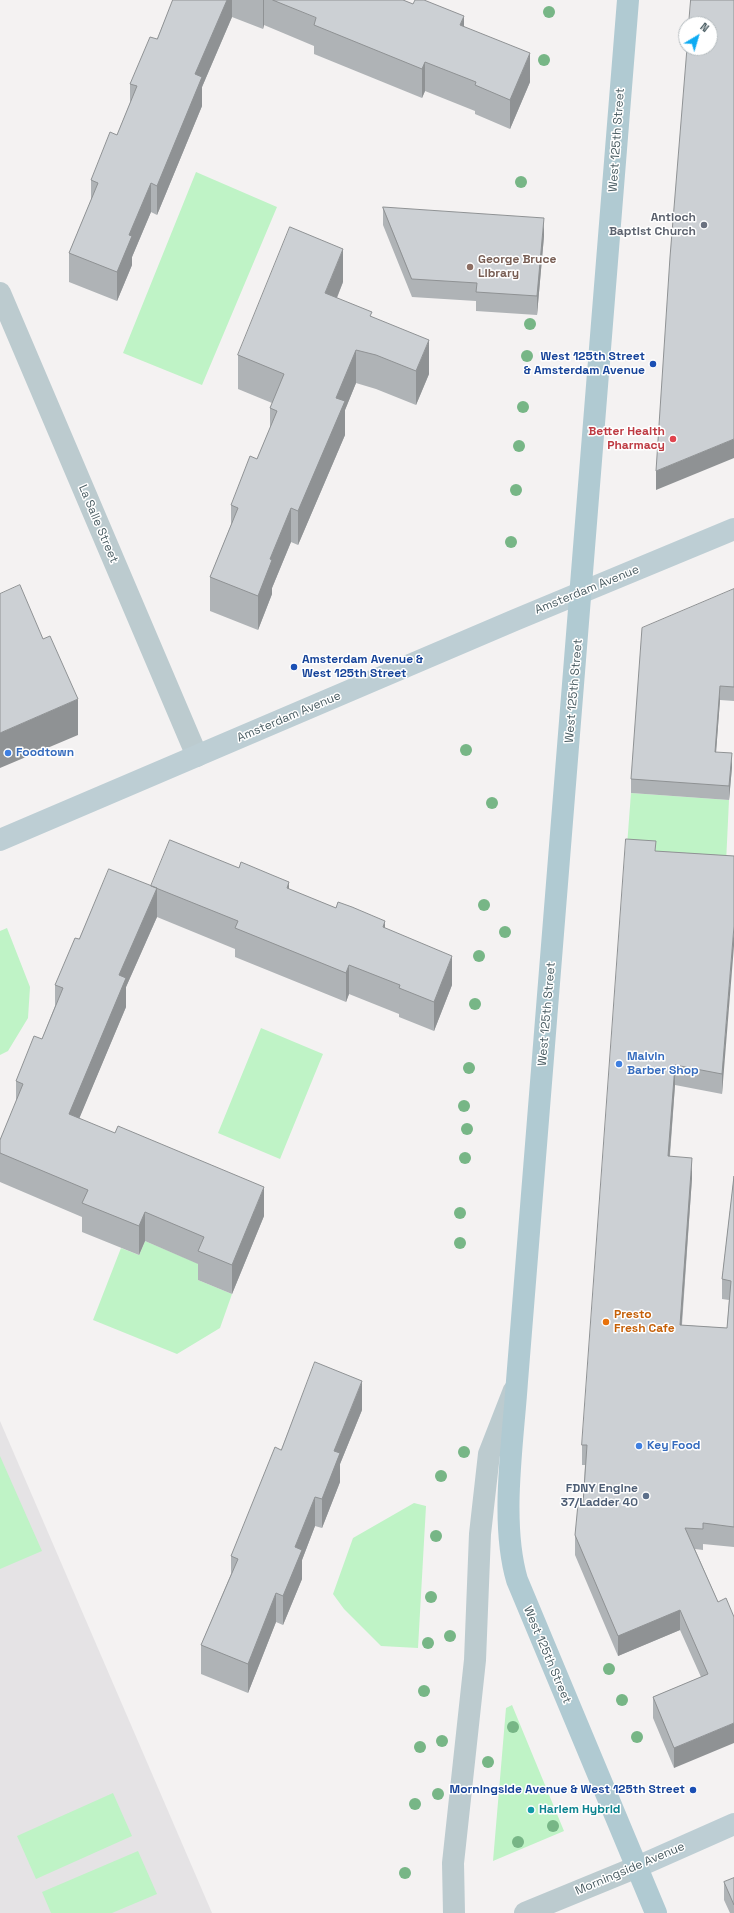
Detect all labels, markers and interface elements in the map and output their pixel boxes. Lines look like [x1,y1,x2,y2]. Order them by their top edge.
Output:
north arrow [678,16,718,56]
text: N [698,20,712,35]
street label: West 125th Street [606,87,628,193]
place label: Antioch Baptist Church [609,211,696,239]
marker: Antioch Baptist Church [699,220,709,230]
place label: George Bruce Library [478,253,556,281]
marker: George Bruce Library [465,262,475,272]
place label: West 125th Street & Amsterdam Avenue [524,350,645,378]
marker: West 125th Street & Amsterdam Avenue [648,359,658,369]
place label: Better Health Pharmacy [588,425,665,453]
marker: Better Health Pharmacy [668,434,678,444]
street label: La Salle Street [75,483,121,565]
street label: Amsterdam Avenue [533,562,641,618]
street label: West 125th Street [562,638,586,744]
place label: Amsterdam Avenue & West 125th Street [302,653,423,681]
marker: Amsterdam Avenue & West 125th Street [289,662,299,672]
street label: Amsterdam Avenue [235,689,343,745]
place label: Foodtown [16,746,74,760]
marker: Foodtown [3,748,13,758]
street label: West 125th Street [535,961,559,1067]
place label: Malvin Barber Shop [627,1050,699,1078]
marker: Malvin Barber Shop [614,1059,624,1069]
place label: Presto Fresh Cafe [614,1308,675,1336]
marker: Presto Fresh Cafe [601,1317,611,1327]
place label: Key Food [647,1439,700,1453]
marker: Key Food [634,1441,644,1451]
place label: FDNY Engine 37/Ladder 40 [561,1482,638,1510]
marker: FDNY Engine 37/Ladder 40 [641,1491,651,1501]
street label: West 125th Street [520,1604,574,1706]
place label: Morningside Avenue & West 125th Street [450,1783,685,1797]
marker: Morningside Avenue & West 125th Street [688,1785,698,1795]
place label: Harlem Hybrid [539,1803,620,1817]
marker: Harlem Hybrid [526,1805,536,1815]
street label: Morningside Avenue [573,1839,687,1899]

